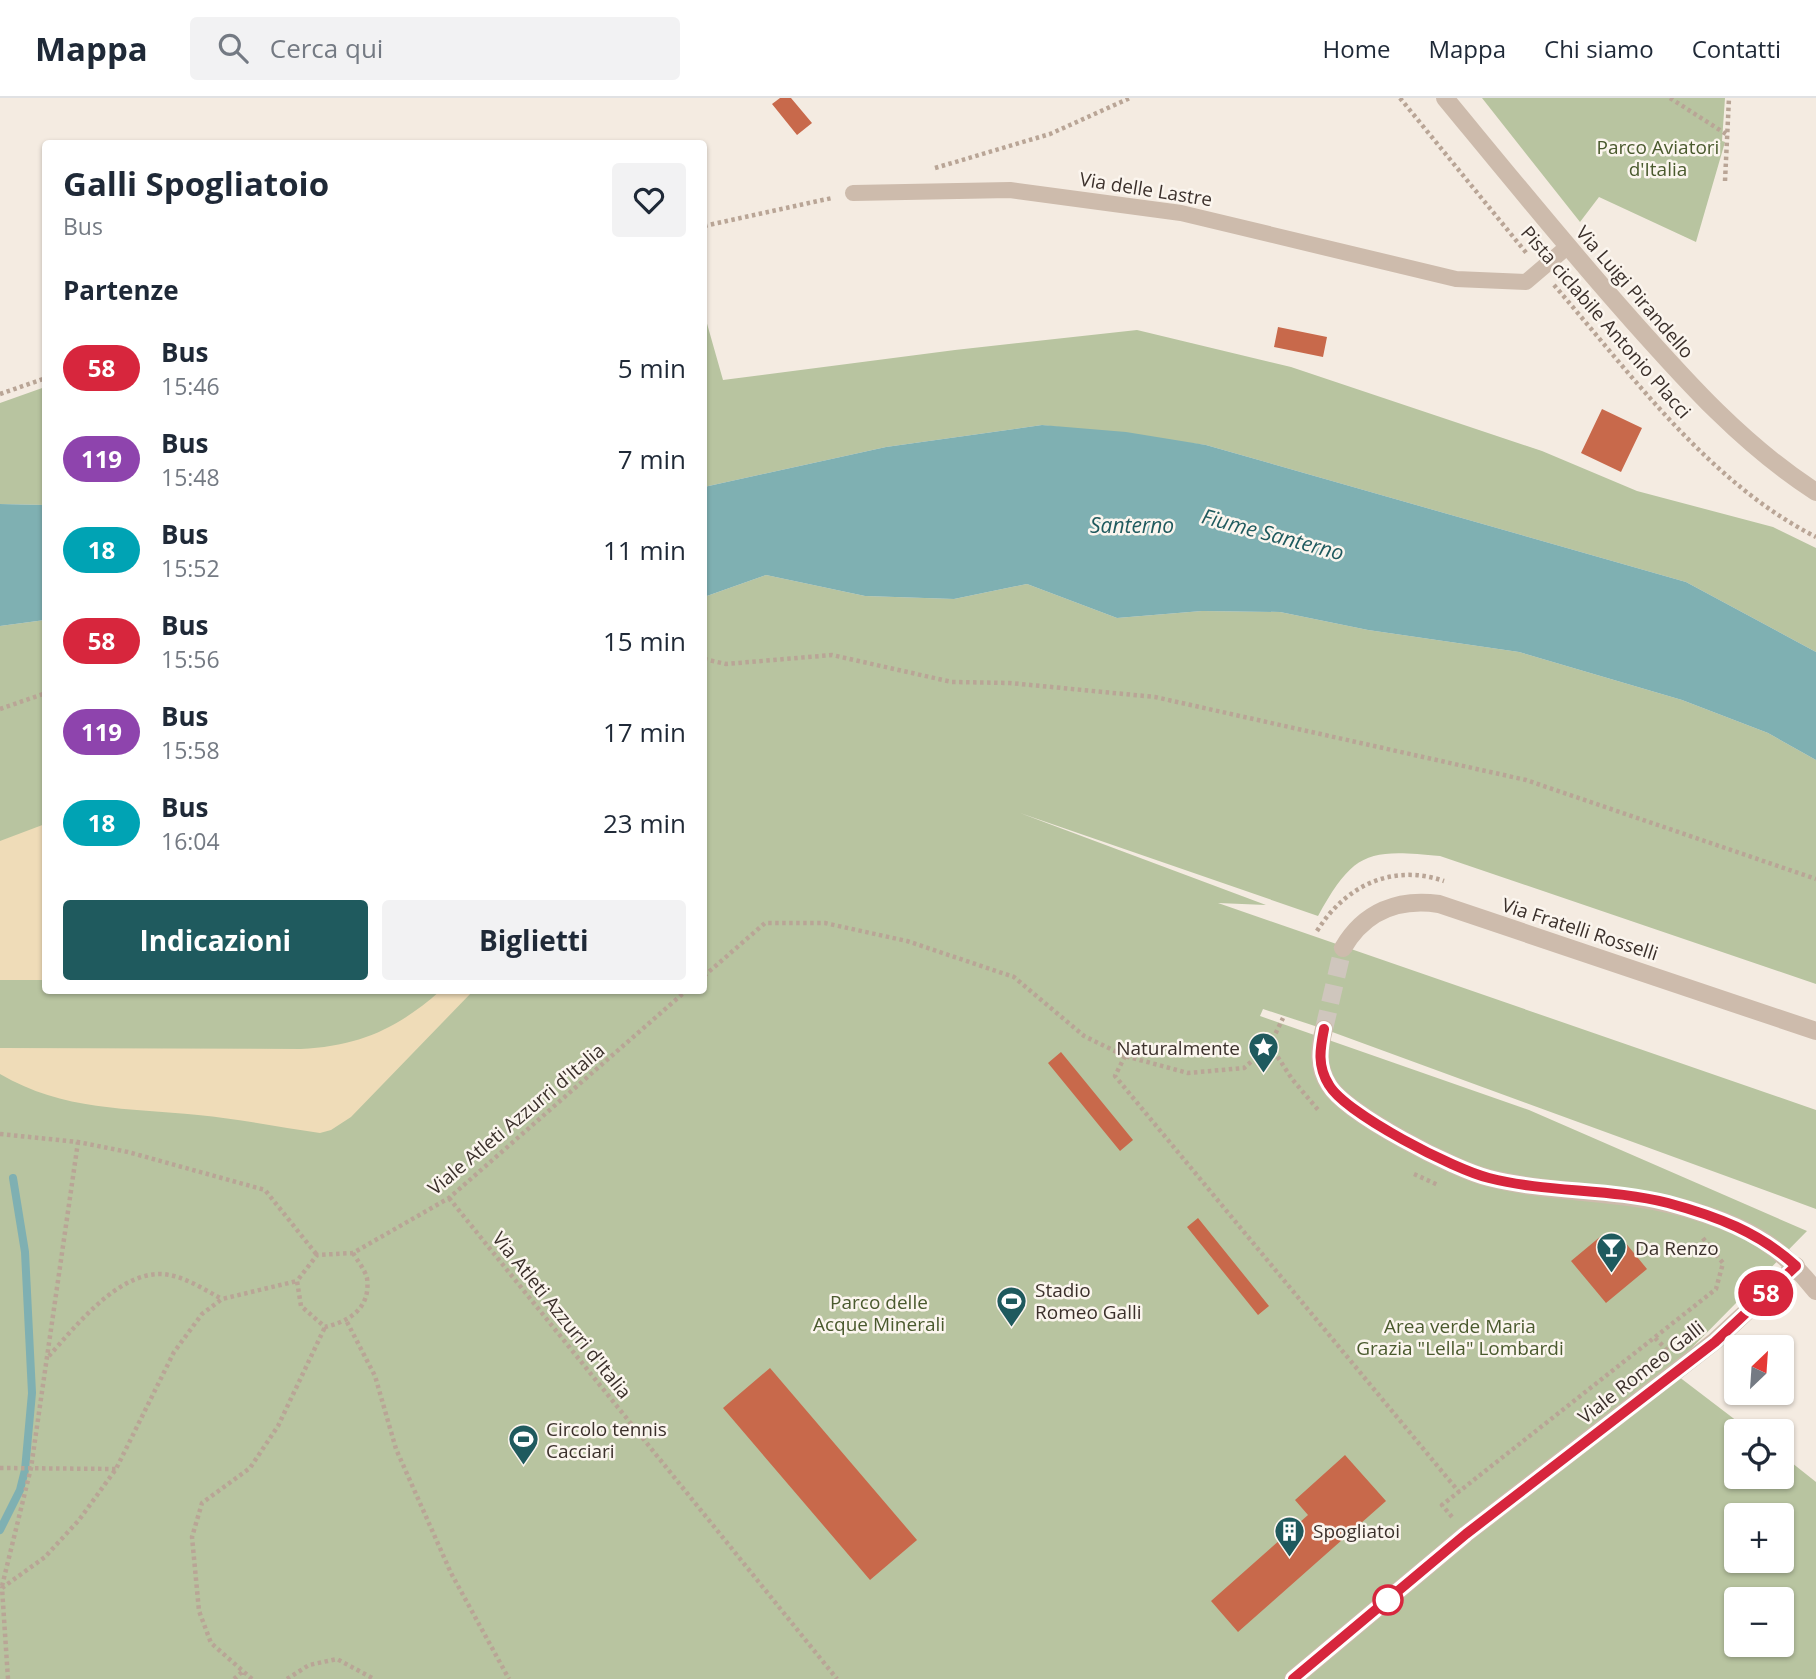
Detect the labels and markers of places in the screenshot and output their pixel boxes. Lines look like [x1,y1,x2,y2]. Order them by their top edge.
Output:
place icon: Naturalmente [1246,1031,1280,1075]
place label: Naturalmente [1116,1035,1240,1061]
bar icon: Da Renzo [1595,1231,1629,1275]
place label: Da Renzo [1635,1235,1719,1261]
place label: Stadio Romeo Galli [1035,1277,1142,1325]
sports icon: Stadio Romeo Galli [995,1284,1029,1328]
place label: Circolo tennis Cacciari [546,1416,667,1464]
sports icon: Circolo tennis Cacciari [506,1423,540,1467]
building icon: Spogliatoi [1273,1514,1307,1558]
place label: Spogliatoi [1313,1518,1400,1544]
unlabelled marker [1373,1585,1403,1615]

